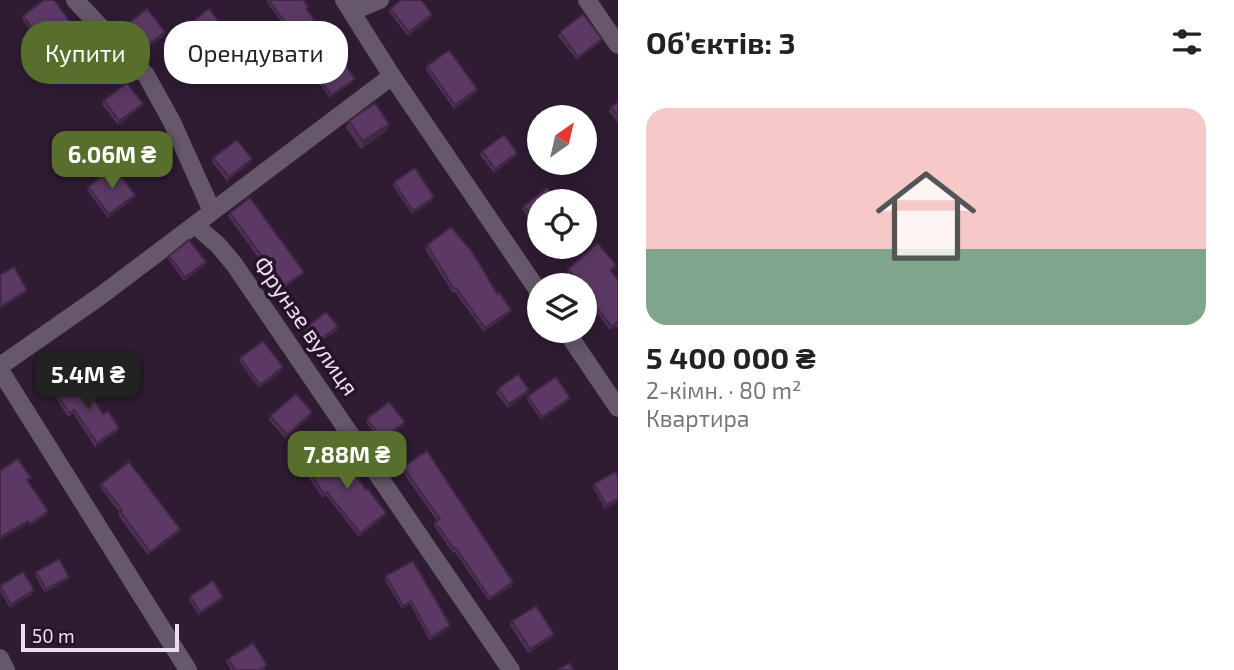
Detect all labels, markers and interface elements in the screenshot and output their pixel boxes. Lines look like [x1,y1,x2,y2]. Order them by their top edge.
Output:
chip: Купити [21,21,150,84]
chip: Орендувати [164,21,348,84]
icon: filters [1168,23,1206,61]
text: Об’єктів: 3 [646,24,796,60]
north arrow [527,105,597,175]
map controls [527,105,597,343]
pin: 6.06M ₴ [47,132,177,191]
text: 6.06M ₴ [68,140,156,168]
icon: home [863,153,989,279]
button: locate [527,189,597,259]
street label: Фрунзе вулиця [248,250,365,401]
button: layers [527,273,597,343]
text: 5 400 000 ₴ [646,339,816,375]
pin: 5.4M ₴ [31,352,145,411]
text: 5.4M ₴ [51,360,125,388]
text: 2-кімн. · 80 m² [646,376,802,404]
text: Квартира [646,404,750,432]
pin: 7.88M ₴ [282,432,412,491]
text: 7.88M ₴ [304,440,390,468]
scale bar [21,621,178,653]
text: 50 m [32,624,75,647]

